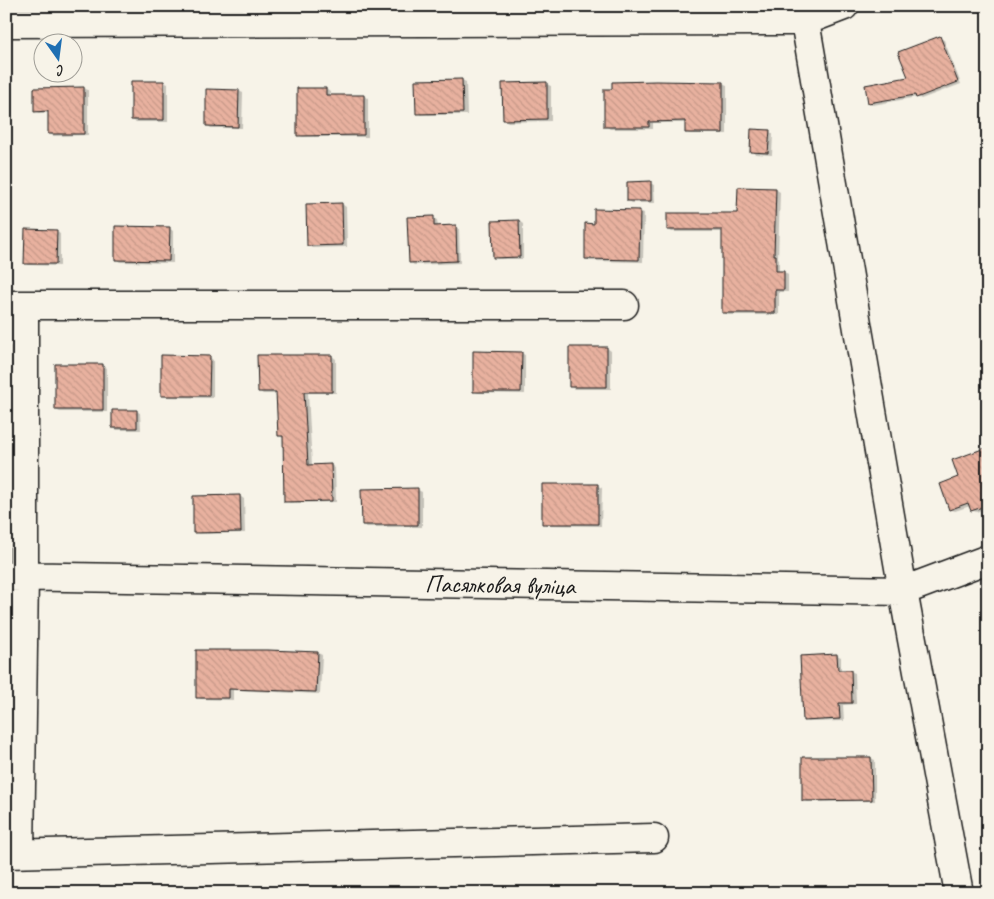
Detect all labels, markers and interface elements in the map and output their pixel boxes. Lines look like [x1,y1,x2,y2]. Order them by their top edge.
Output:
north arrow [32,32,82,82]
text: С [54,61,66,80]
street label: Пасялковая вуліца [425,568,577,602]

